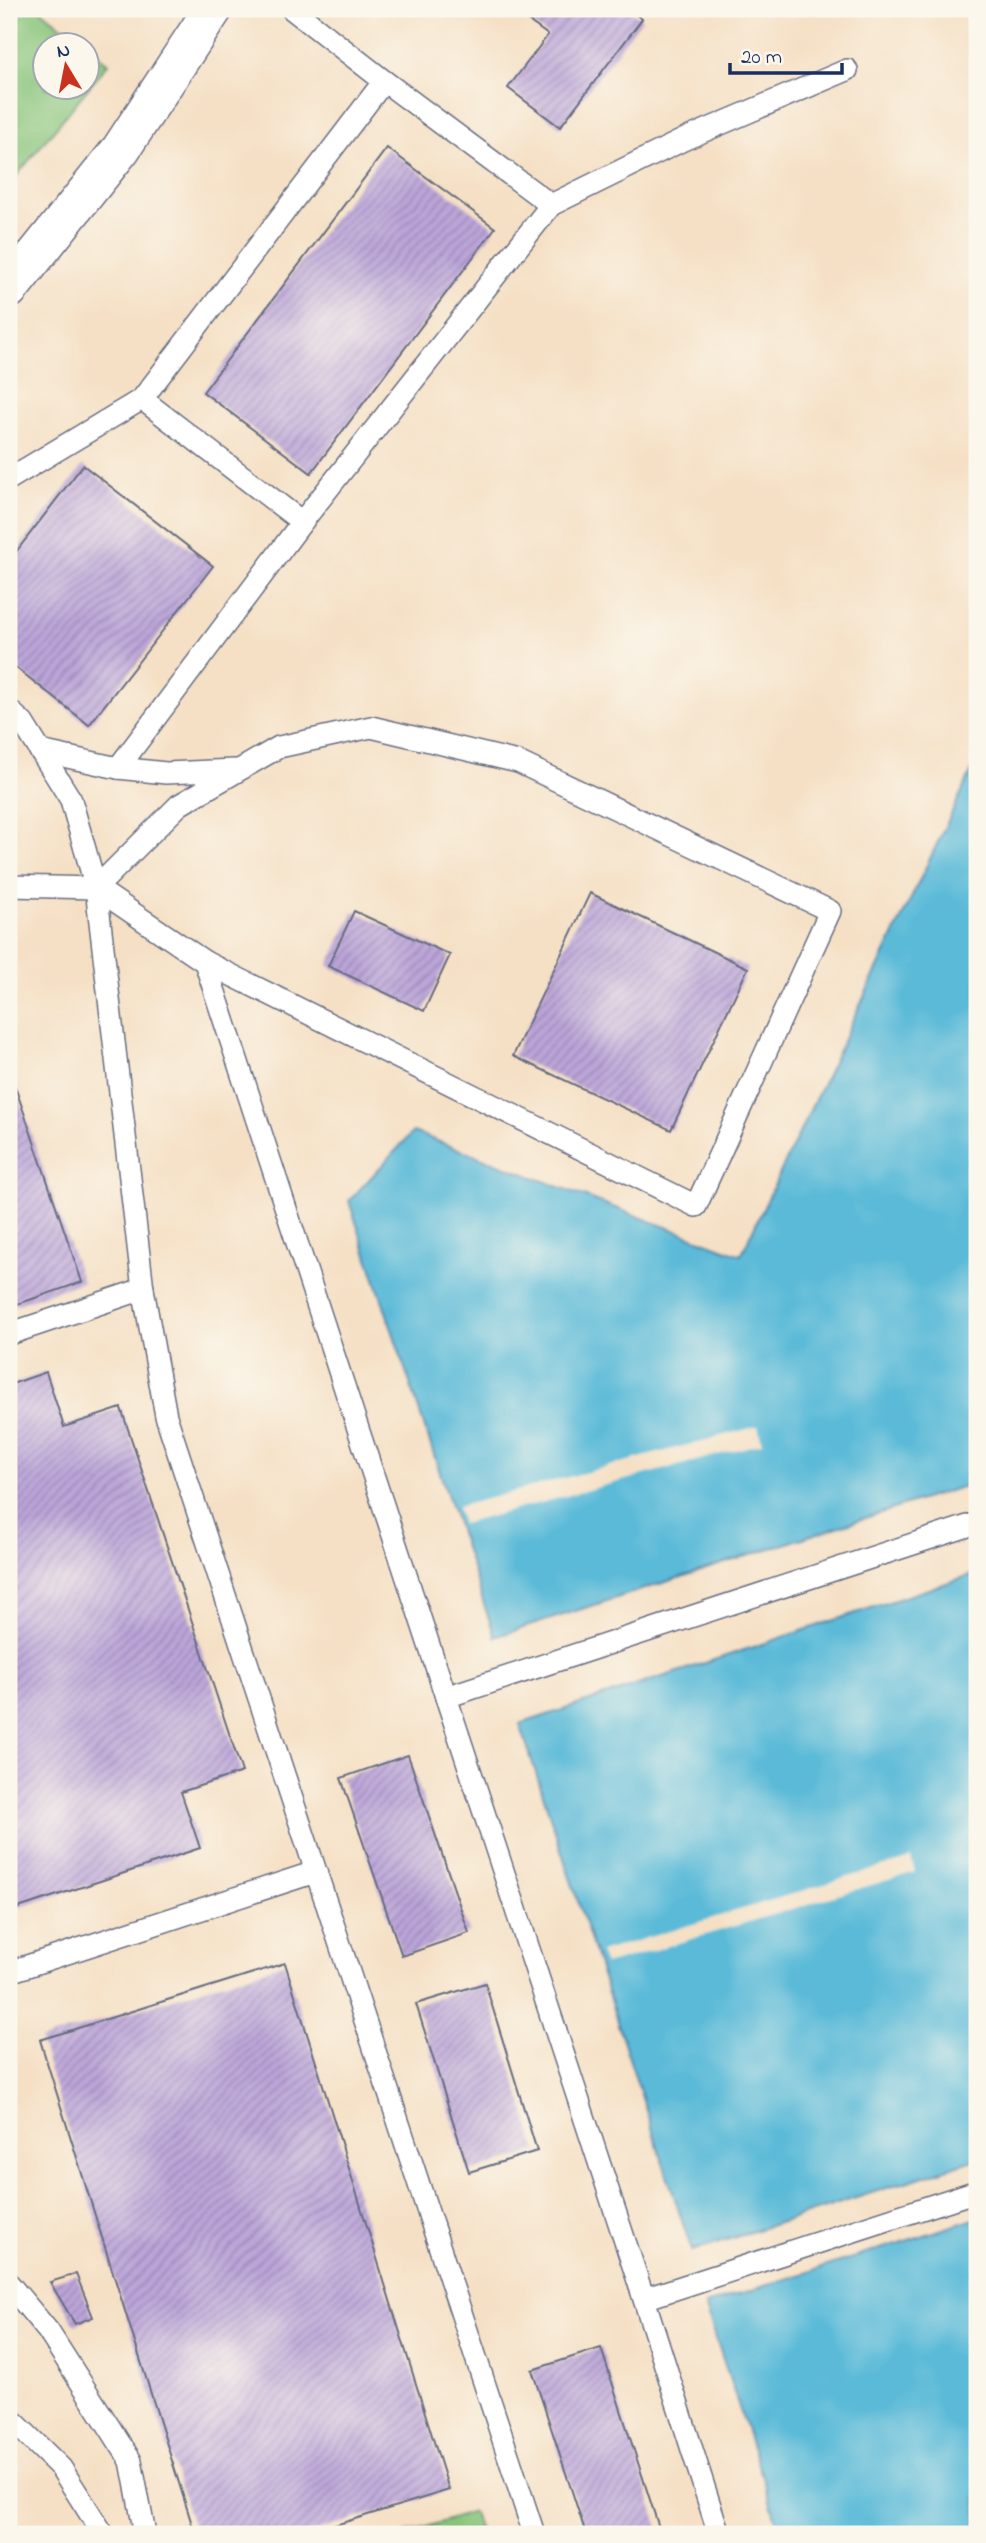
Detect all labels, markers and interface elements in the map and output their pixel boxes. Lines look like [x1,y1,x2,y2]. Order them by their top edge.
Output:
north arrow [32,32,102,102]
scale bar [730,32,842,76]
text: N [55,37,72,66]
text: 20 m [741,43,782,73]

